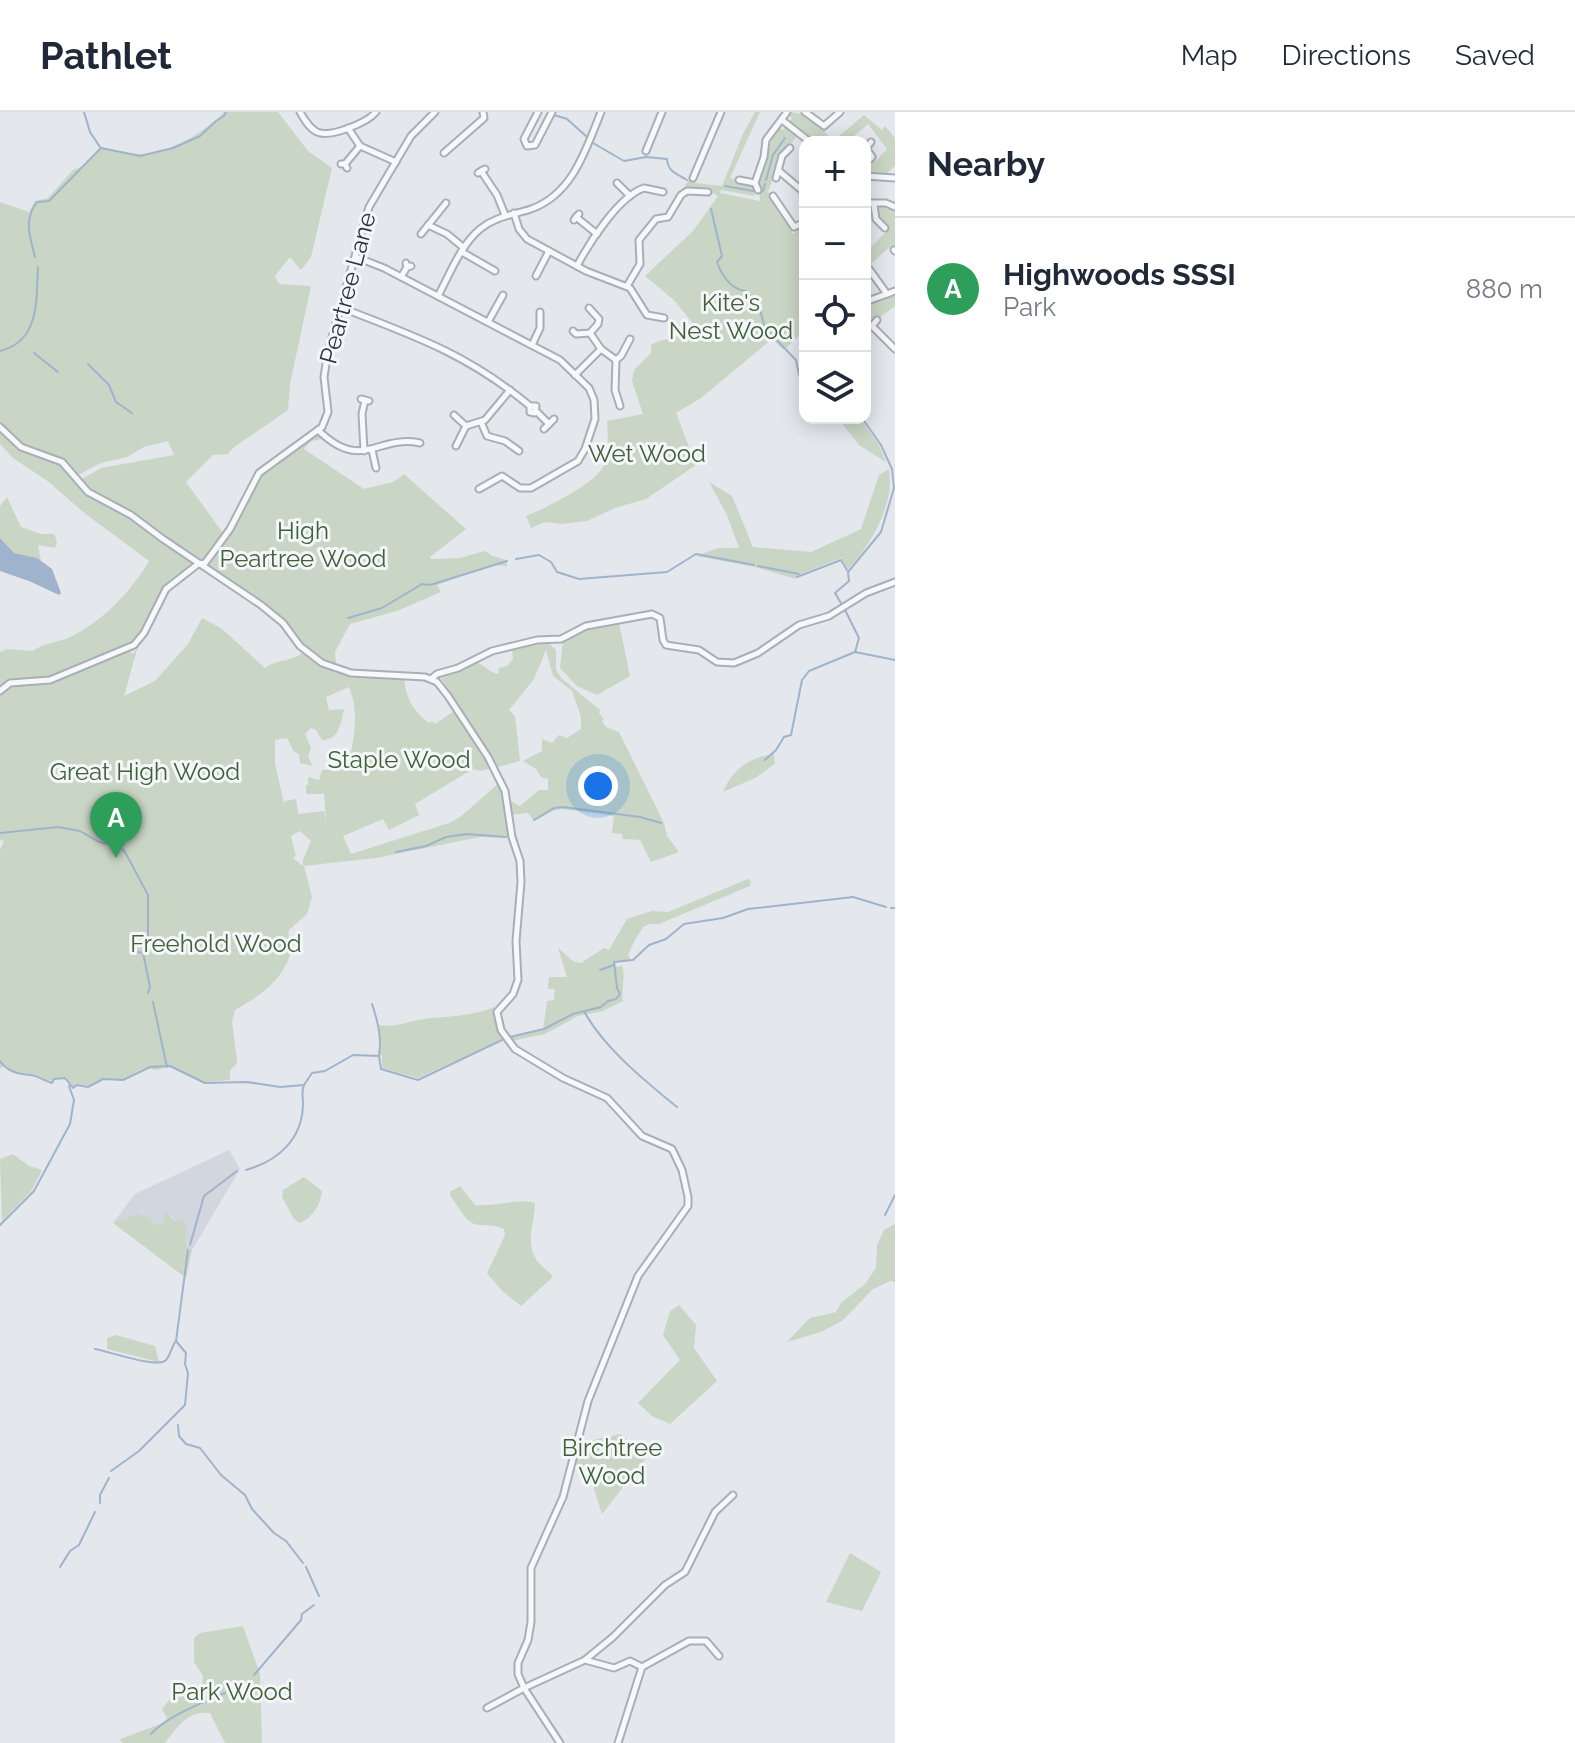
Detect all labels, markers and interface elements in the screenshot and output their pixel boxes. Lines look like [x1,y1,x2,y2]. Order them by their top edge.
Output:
text: Pathlet [40,33,172,78]
text: Map [1181,39,1238,72]
text: Directions [1282,39,1411,72]
text: Saved [1455,39,1535,72]
map controls [799,136,871,424]
button: + [799,136,871,208]
text: Nearby [927,144,1045,184]
button: − [799,208,871,280]
street label: Peartree Lane [313,209,382,367]
text: Highwoods SSSI [1003,257,1236,292]
text: A [944,274,962,304]
text: 880 m [1466,274,1543,304]
button: locate [799,280,871,352]
park label: Kite's Nest Wood [669,288,793,345]
text: Park [1003,292,1056,322]
button: layers [799,352,871,424]
park label: Wet Wood [588,439,706,468]
park label: High Peartree Wood [220,516,386,573]
park label: Staple Wood [327,745,471,774]
park label: Great High Wood [50,757,240,786]
your location [578,766,618,806]
pin: A [90,792,142,858]
park label: Freehold Wood [130,929,302,958]
park label: Birchtree Wood [562,1433,662,1490]
park label: Park Wood [171,1677,293,1706]

